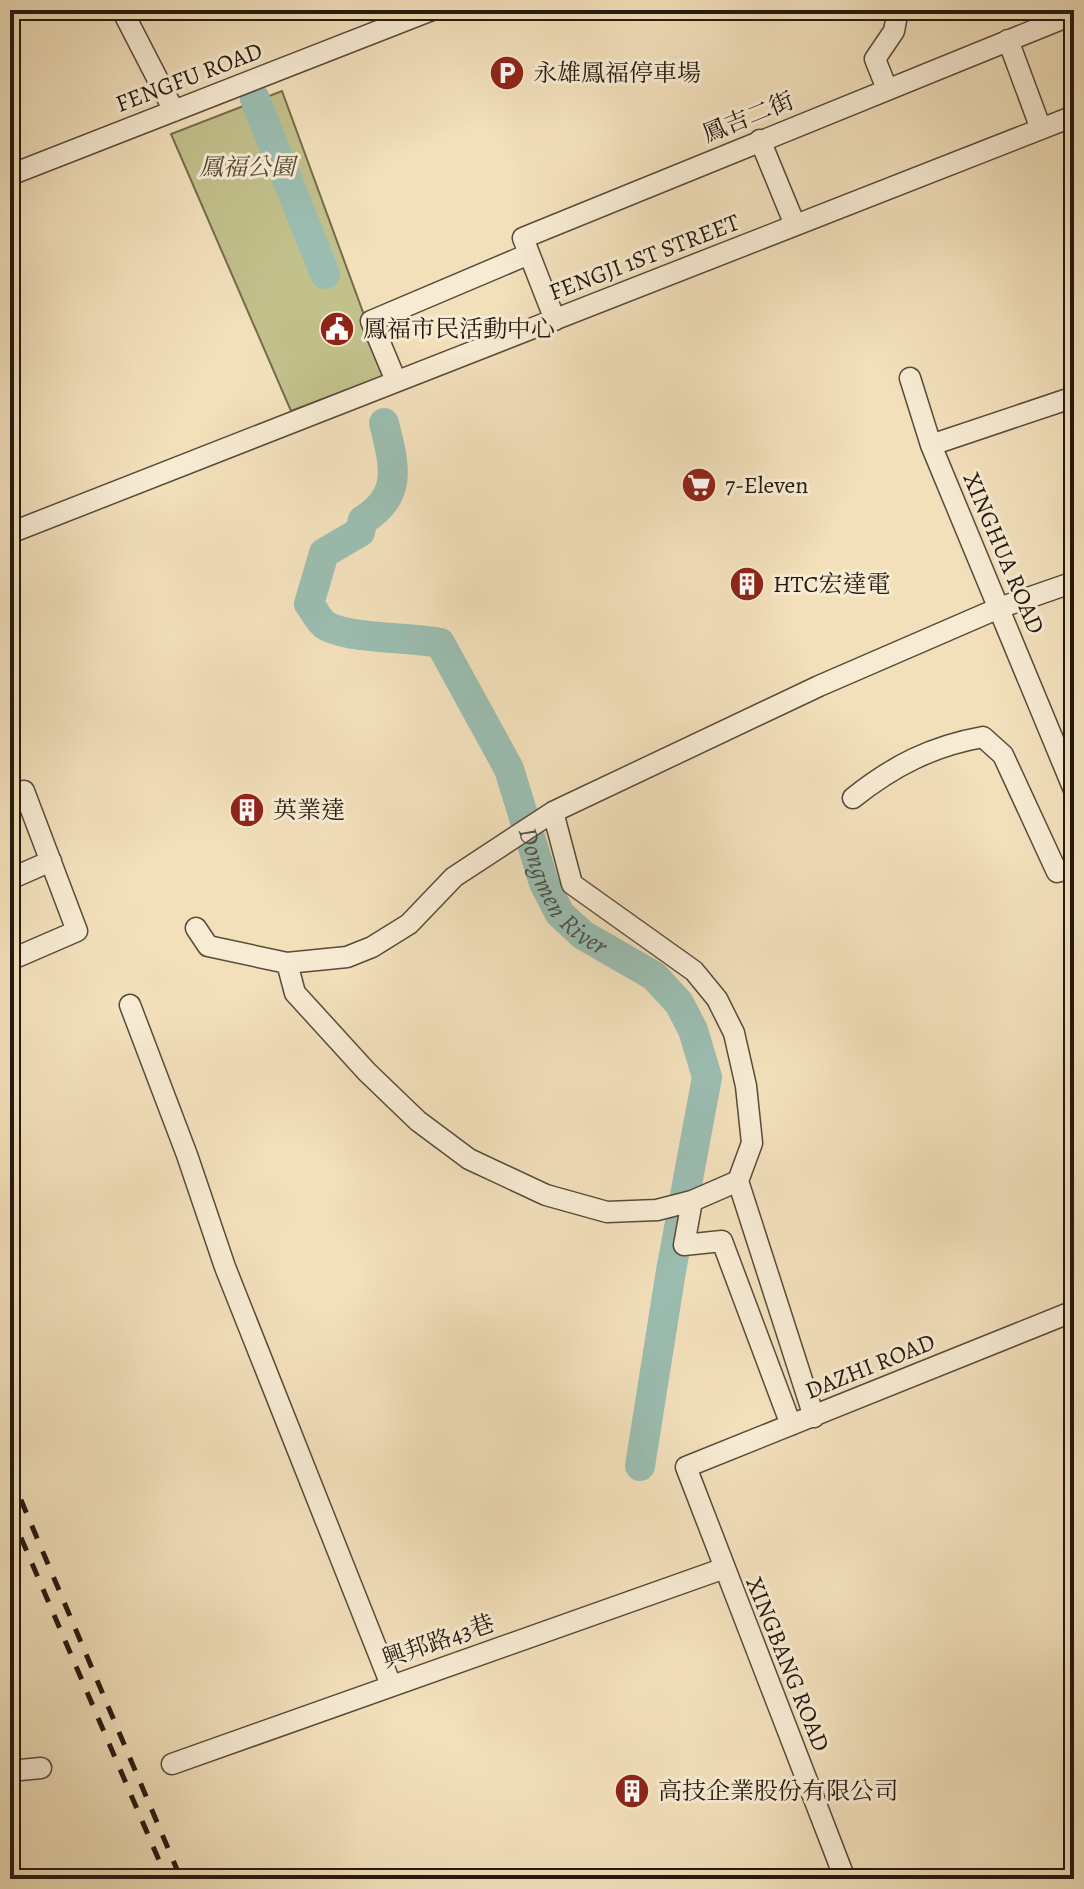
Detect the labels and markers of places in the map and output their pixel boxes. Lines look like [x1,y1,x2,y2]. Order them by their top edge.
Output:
parking icon: 永雄鳳福停車場 [488,54,526,92]
place label: 永雄鳳福停車場 [533,57,701,89]
public building icon: 鳳福市民活動中心 [318,310,356,348]
place label: 鳳福市民活動中心 [363,313,555,345]
supermarket icon: 7-Eleven [680,466,718,504]
place label: 7-Eleven [725,469,808,501]
building icon: HTC宏達電 [728,565,766,603]
place label: HTC宏達電 [773,568,890,600]
building icon: 英業達 [228,791,266,829]
place label: 英業達 [273,794,345,826]
building icon: 高技企業股份有限公司 [613,1772,651,1810]
place label: 高技企業股份有限公司 [658,1775,898,1807]

